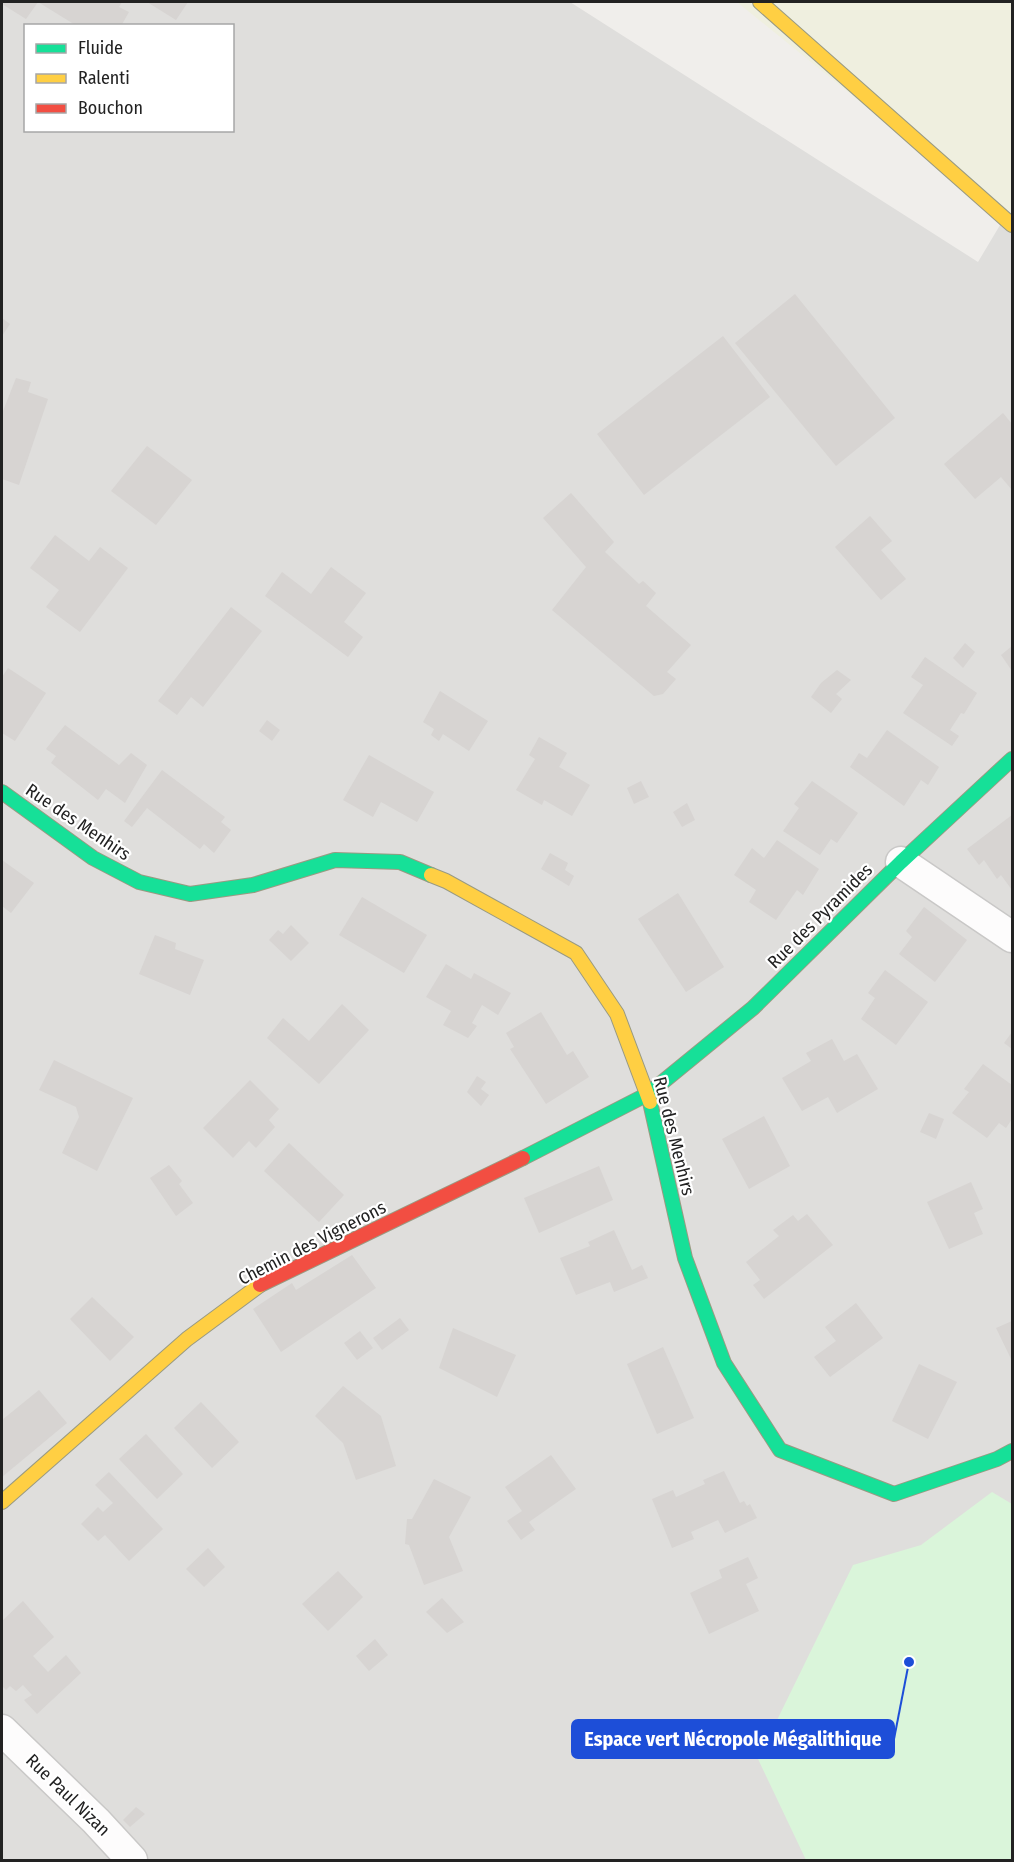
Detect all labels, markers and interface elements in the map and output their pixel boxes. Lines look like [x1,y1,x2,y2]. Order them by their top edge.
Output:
legend [24,24,234,132]
text: Fluide [78,37,123,59]
text: Ralenti [78,67,130,89]
text: Bouchon [78,97,143,119]
street label: Rue des Menhirs [21,779,135,865]
street label: Rue des Pyramides [763,859,877,973]
street label: Rue des Menhirs [649,1074,699,1198]
street label: Chemin des Vignerons [234,1196,390,1290]
callout: Espace vert Nécropole Mégalithique [572,1720,894,1758]
text: Espace vert Nécropole Mégalithique [584,1727,882,1751]
street label: Rue Paul Nizan [21,1749,115,1841]

